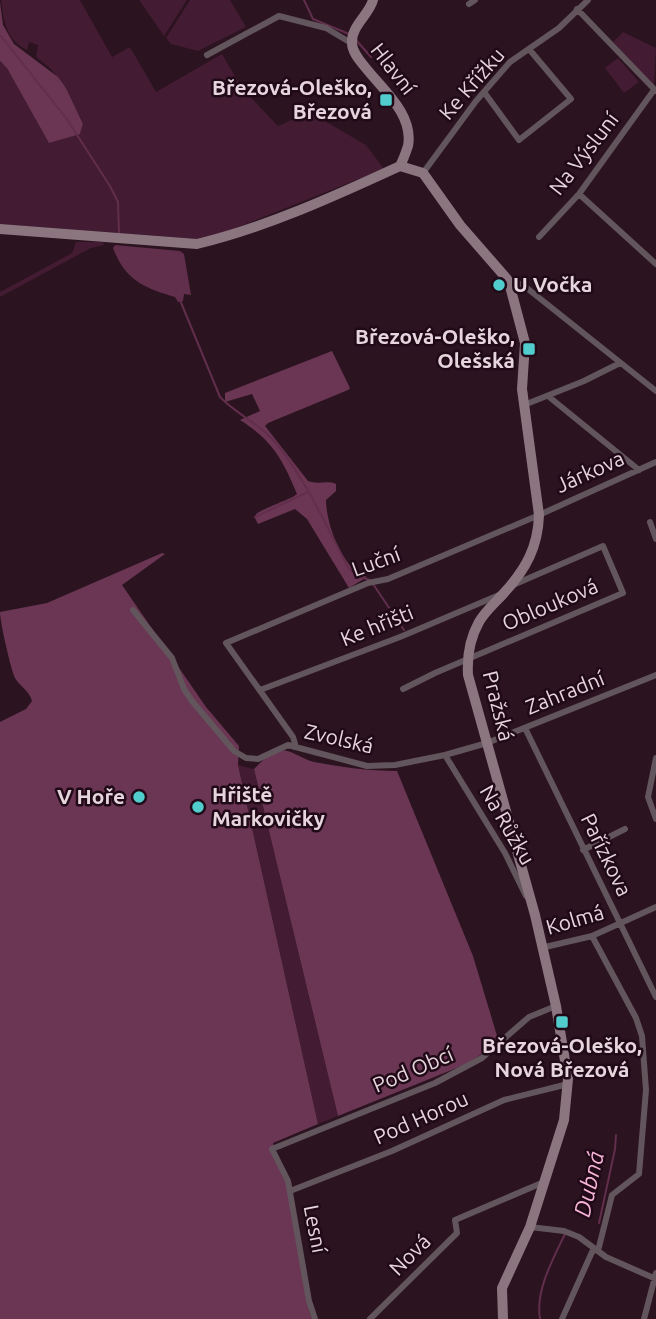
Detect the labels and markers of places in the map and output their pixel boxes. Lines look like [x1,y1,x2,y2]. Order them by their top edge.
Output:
place label: Březová-Oleško, Březová [212,75,372,123]
marker: Březová-Oleško, Březová [378,92,394,108]
place label: U Vočka [513,272,592,296]
marker: U Vočka [491,277,507,293]
place label: Březová-Oleško, Olešská [355,324,515,372]
marker: Březová-Oleško, Olešská [521,341,537,357]
place label: Hřiště Markovičky [212,782,325,830]
place label: V Hoře [57,784,125,808]
marker: V Hoře [131,789,147,805]
marker: Hřiště Markovičky [190,799,206,815]
marker: Březová-Oleško, Nová Březová [554,1014,570,1030]
place label: Březová-Oleško, Nová Březová [482,1033,642,1081]

